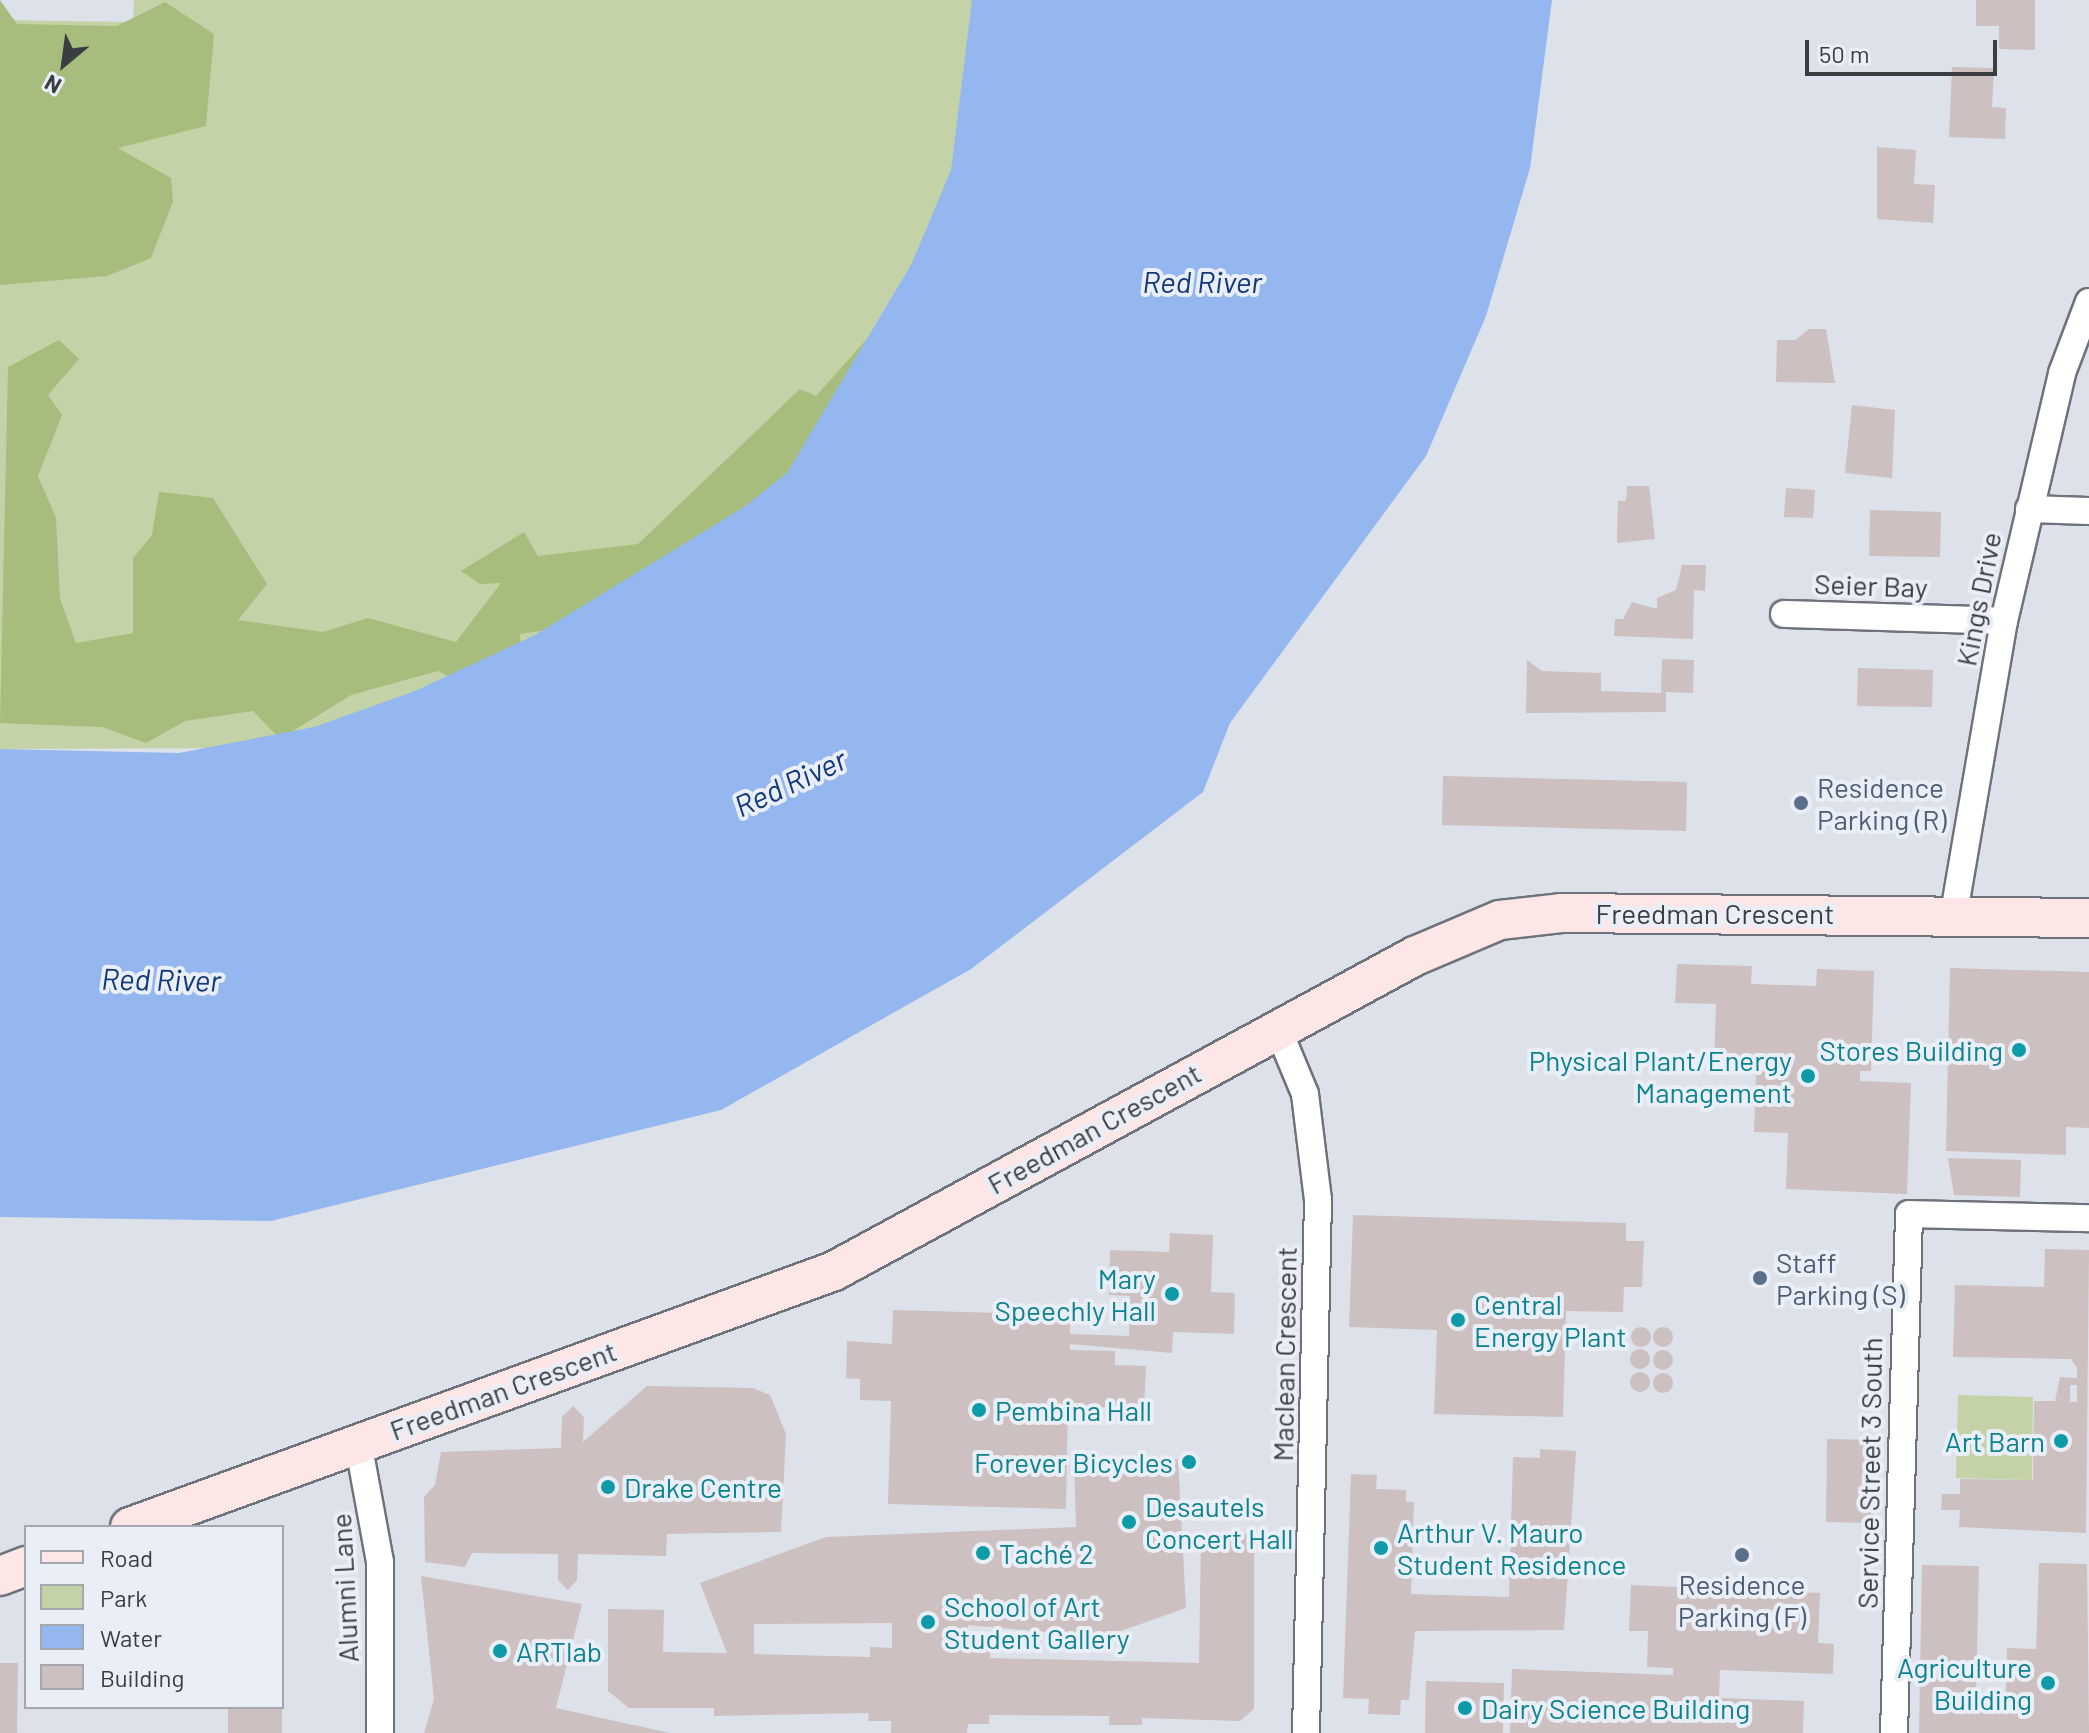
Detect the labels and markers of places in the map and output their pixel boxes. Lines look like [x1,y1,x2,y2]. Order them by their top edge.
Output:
place label: Residence Parking (R) [1817,770,1947,836]
marker: Residence Parking (R) [1792,794,1810,812]
place label: Stores Building [1820,1033,2003,1067]
marker: Stores Building [2010,1041,2028,1059]
place label: Physical Plant/Energy Management [1529,1043,1792,1109]
marker: Physical Plant/Energy Management [1799,1067,1817,1085]
place label: Staff Parking (S) [1776,1245,1905,1311]
place label: Mary Speechly Hall [994,1261,1156,1327]
marker: Staff Parking (S) [1751,1269,1769,1287]
marker: Mary Speechly Hall [1163,1285,1181,1303]
place label: Central Energy Plant [1474,1287,1627,1353]
marker: Central Energy Plant [1449,1311,1467,1329]
place label: Pembina Hall [995,1393,1152,1427]
marker: Pembina Hall [970,1401,988,1419]
place label: Art Barn [1945,1424,2045,1458]
marker: Art Barn [2052,1432,2070,1450]
place label: Forever Bicycles [974,1445,1173,1479]
marker: Forever Bicycles [1180,1453,1198,1471]
place label: Drake Centre [624,1470,782,1504]
marker: Drake Centre [599,1478,617,1496]
place label: Desautels Concert Hall [1145,1489,1293,1555]
marker: Desautels Concert Hall [1120,1513,1138,1531]
place label: Arthur V. Mauro Student Residence [1397,1515,1626,1581]
place label: Taché 2 [999,1536,1094,1570]
marker: Arthur V. Mauro Student Residence [1372,1539,1390,1557]
marker: Taché 2 [974,1544,992,1562]
marker: Residence Parking (F) [1733,1546,1751,1564]
place label: Residence Parking (F) [1678,1567,1806,1633]
place label: School of Art Student Gallery [944,1589,1130,1655]
marker: School of Art Student Gallery [919,1613,937,1631]
place label: ARTlab [516,1634,602,1668]
marker: ARTlab [491,1642,509,1660]
place label: Agriculture Building [1897,1650,2032,1716]
marker: Agriculture Building [2039,1674,2057,1692]
place label: Dairy Science Building [1481,1691,1750,1725]
marker: Dairy Science Building [1456,1699,1474,1717]

